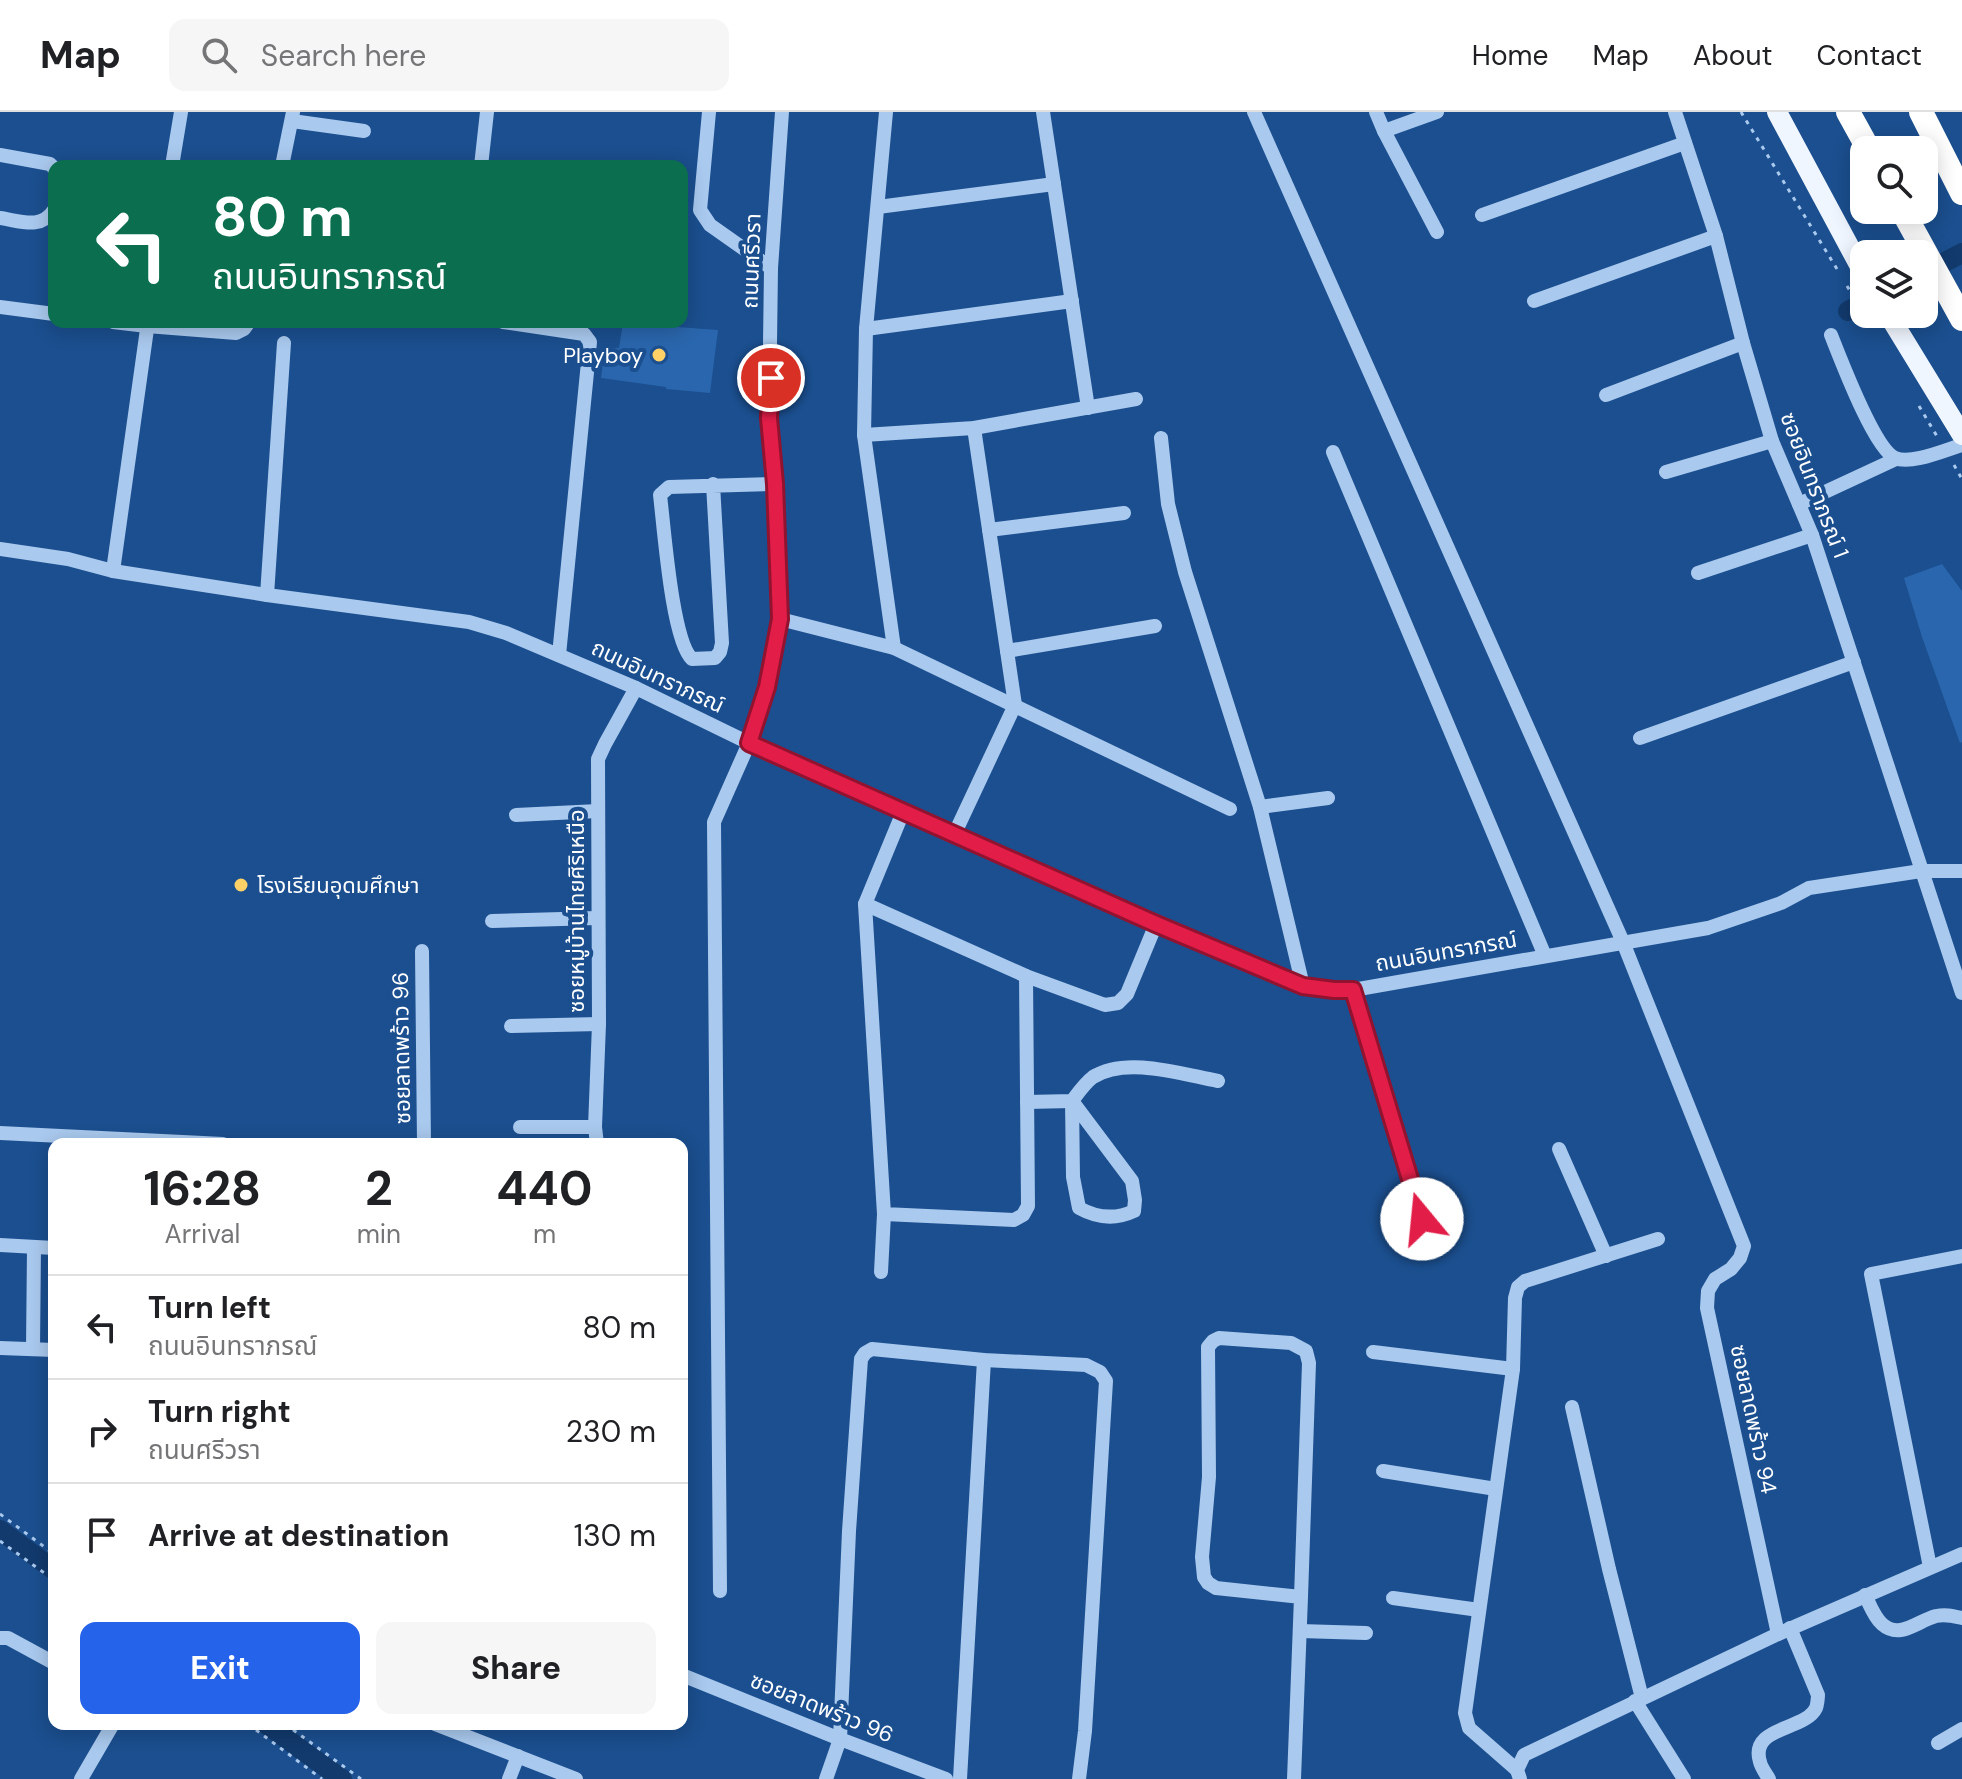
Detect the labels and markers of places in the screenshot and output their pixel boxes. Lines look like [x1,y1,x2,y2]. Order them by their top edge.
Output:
place label: Playboy [563,341,643,370]
pin [737,344,805,412]
marker: Playboy [650,346,668,364]
place label: โรงเรียนอุดมศึกษา [257,871,419,900]
marker: โรงเรียนอุดมศึกษา [232,876,250,894]

